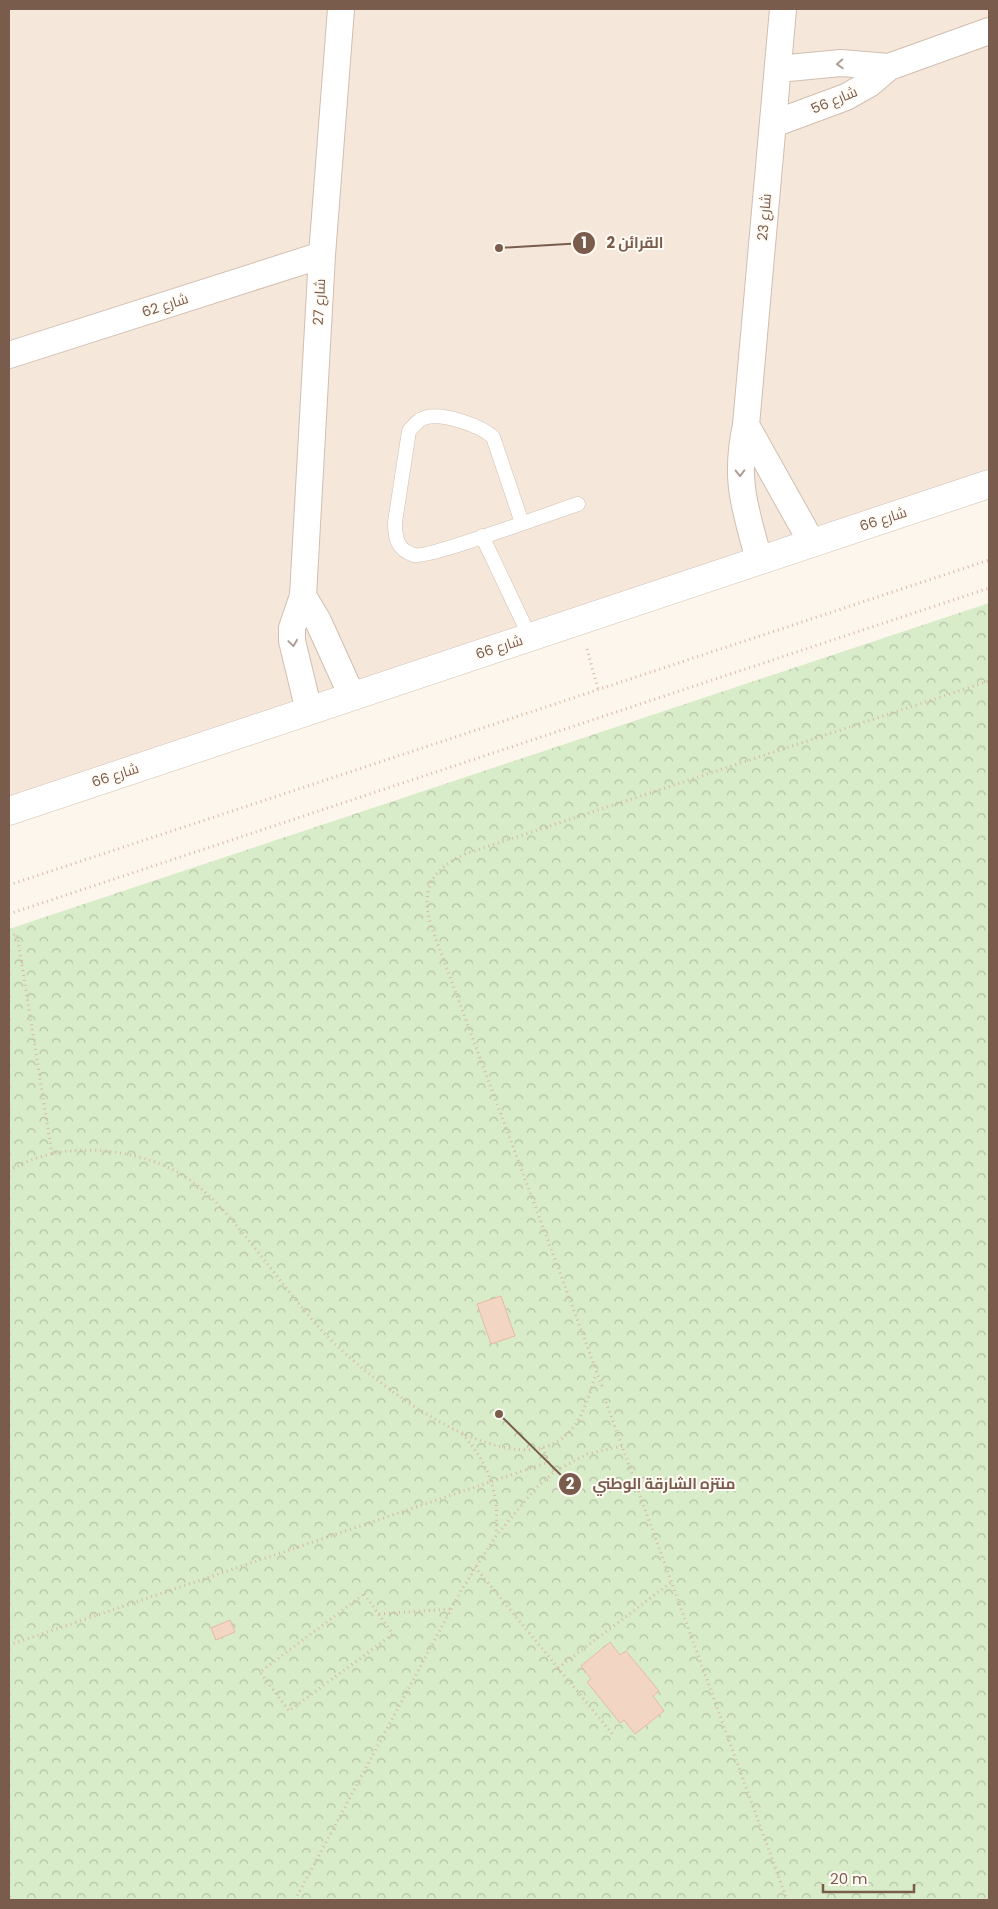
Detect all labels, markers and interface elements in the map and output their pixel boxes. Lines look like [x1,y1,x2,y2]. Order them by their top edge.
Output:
one-way arrow [836,58,844,69]
street label: شارع 56 [808,81,860,119]
street label: شارع 23 [752,193,776,241]
callout: القرائن 2 [571,228,673,258]
text: 1 [581,232,587,253]
text: القرائن 2 [607,232,664,253]
street label: شارع 27 [308,278,330,326]
street label: شارع 62 [139,288,191,322]
one-way arrow [735,470,745,477]
street label: شارع 66 [857,502,909,536]
street label: شارع 66 [473,630,525,664]
one-way arrow [288,638,298,647]
street label: شارع 66 [89,758,141,792]
callout: منتزه الشارقة الوطني [558,1469,746,1499]
text: 2 [566,1473,575,1494]
text: منتزه الشارقة الوطني [593,1473,735,1496]
scale bar [823,1862,914,1894]
text: 20 m [830,1868,868,1889]

